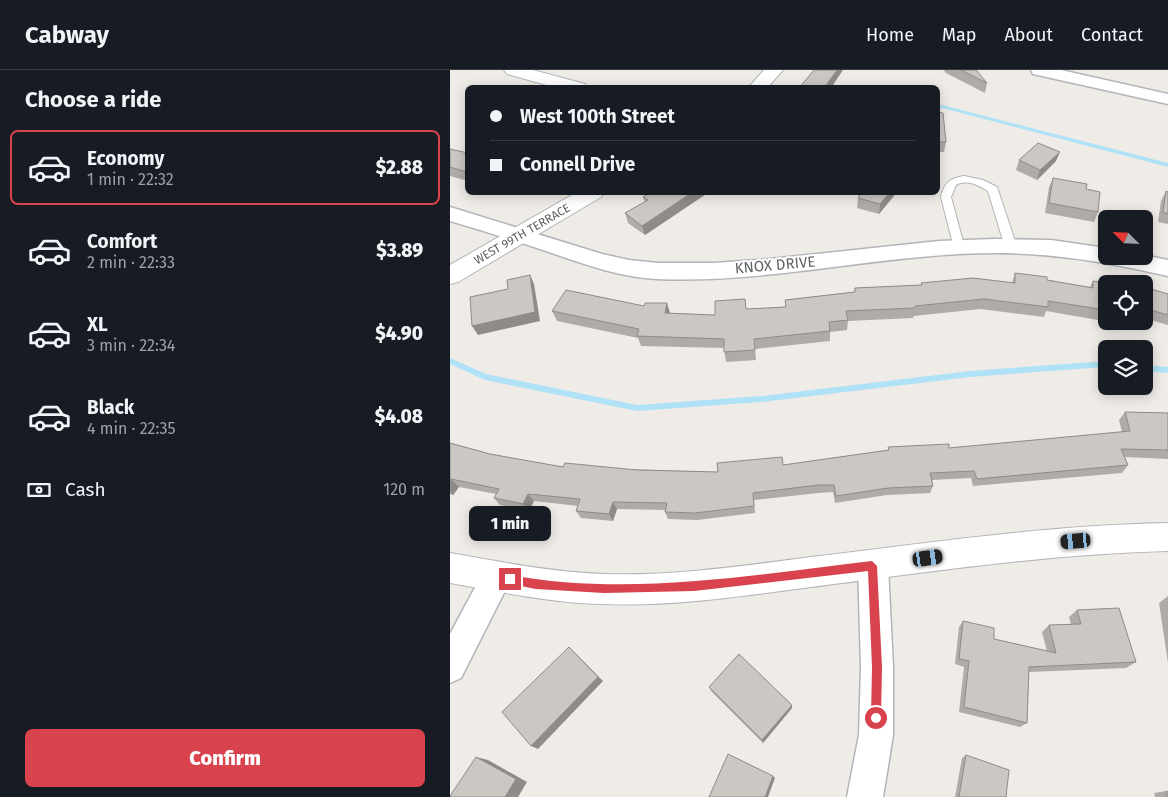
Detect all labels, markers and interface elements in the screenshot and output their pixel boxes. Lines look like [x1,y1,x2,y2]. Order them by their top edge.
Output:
text: Cabway [25,21,109,49]
text: Home [866,24,914,46]
text: Map [942,24,976,46]
text: About [1004,24,1053,46]
text: Contact [1081,24,1143,46]
text: Choose a ride [25,86,161,113]
text: West 100th Street [520,105,675,128]
icon: car [27,145,72,190]
text: Economy [87,147,164,170]
text: Connell Drive [520,153,635,176]
text: $2.88 [376,156,423,179]
text: 1 min · 22:32 [87,170,174,189]
street label: WEST 99TH TERRACE [471,201,573,267]
north arrow [1098,210,1152,265]
map controls [1098,210,1153,395]
icon: car [27,228,72,273]
text: Comfort [87,230,157,253]
text: $3.89 [376,239,423,262]
text: 2 min · 22:33 [87,253,175,272]
street label: KNOX DRIVE [734,253,816,277]
button: locate [1098,275,1153,330]
icon: car [27,311,72,356]
text: XL [87,313,108,336]
text: $4.90 [375,322,423,345]
text: 3 min · 22:34 [87,336,175,355]
button: layers [1098,340,1153,395]
icon: car [27,394,72,439]
text: Black [87,396,134,419]
text: $4.08 [375,405,423,428]
text: 4 min · 22:35 [87,419,176,438]
icon: cash [25,476,53,504]
text: Cash [65,478,106,501]
text: 120 m [383,480,425,499]
callout: 1 min [469,506,551,542]
text: 1 min [491,514,529,533]
car [1060,532,1091,550]
car [912,548,943,568]
route end [499,568,521,590]
route start [865,707,887,729]
button: Confirm [25,729,425,787]

